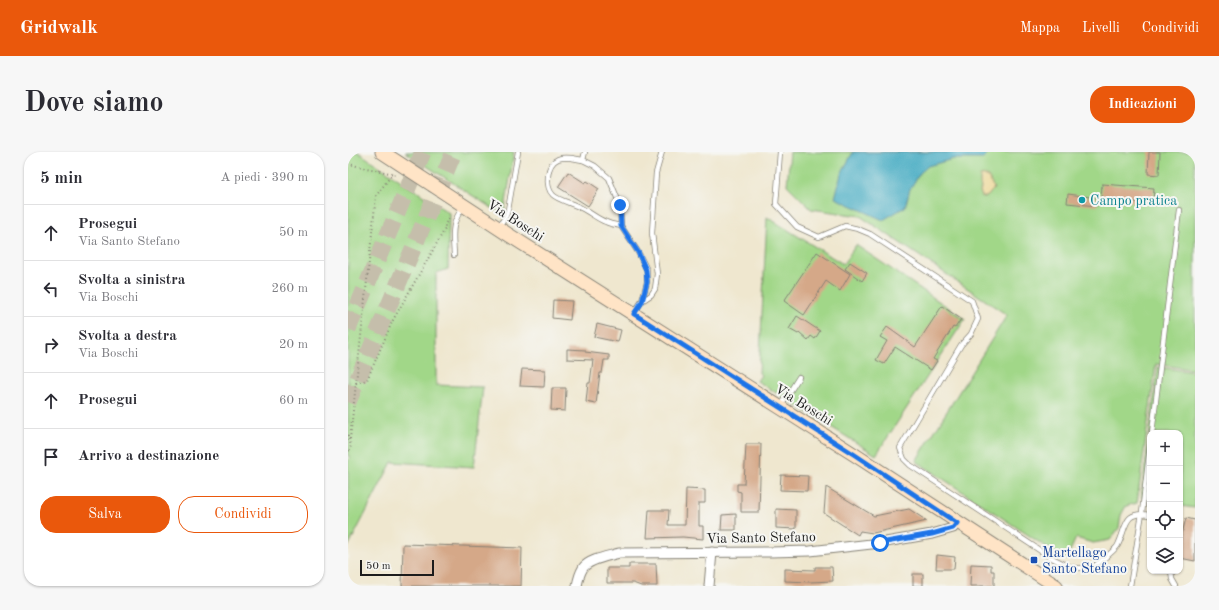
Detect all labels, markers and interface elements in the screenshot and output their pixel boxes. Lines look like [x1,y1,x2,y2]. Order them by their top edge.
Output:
text: Gridwalk [20,19,98,38]
text: Mappa [1020,21,1060,35]
text: Livelli [1082,21,1120,35]
text: Condividi [1142,21,1199,35]
button: Indicazioni [1090,86,1195,123]
text: Dove siamo [24,90,164,118]
text: 5 min [40,170,83,187]
text: A piedi · 390 m [220,171,308,184]
place label: Campo pratica [1090,194,1177,208]
marker: Campo pratica [1077,195,1087,205]
route end [611,196,629,214]
street label: Via Boschi [484,197,547,245]
text: Prosegui [78,217,137,232]
icon: ahead [40,222,62,244]
text: 50 m [279,226,308,239]
text: Via Santo Stefano [78,235,180,248]
text: Svolta a sinistra [78,273,185,288]
icon: left [40,278,62,300]
text: 260 m [271,282,308,295]
text: Via Boschi [78,291,138,304]
text: Svolta a destra [78,329,177,344]
icon: right [40,334,62,356]
text: 20 m [279,338,308,351]
text: Via Boschi [78,347,138,360]
street label: Via Boschi [772,382,835,428]
icon: ahead [40,390,62,412]
text: Prosegui [78,393,137,408]
text: 60 m [279,394,308,407]
map controls [1147,430,1183,574]
button: + [1147,430,1183,466]
icon: arrive [40,446,62,468]
text: Arrivo a destinazione [78,449,219,464]
button: − [1147,466,1183,502]
button: Salva [40,496,170,533]
button: Condividi [178,496,308,533]
button: locate [1147,502,1183,538]
street label: Via Santo Stefano [706,530,816,546]
route start [871,534,889,552]
button: layers [1147,538,1183,574]
place label: Martellago Santo Stefano [1042,546,1127,576]
marker: Martellago Santo Stefano [1029,555,1039,565]
scale bar [360,558,434,577]
text: 50 m [366,561,391,572]

